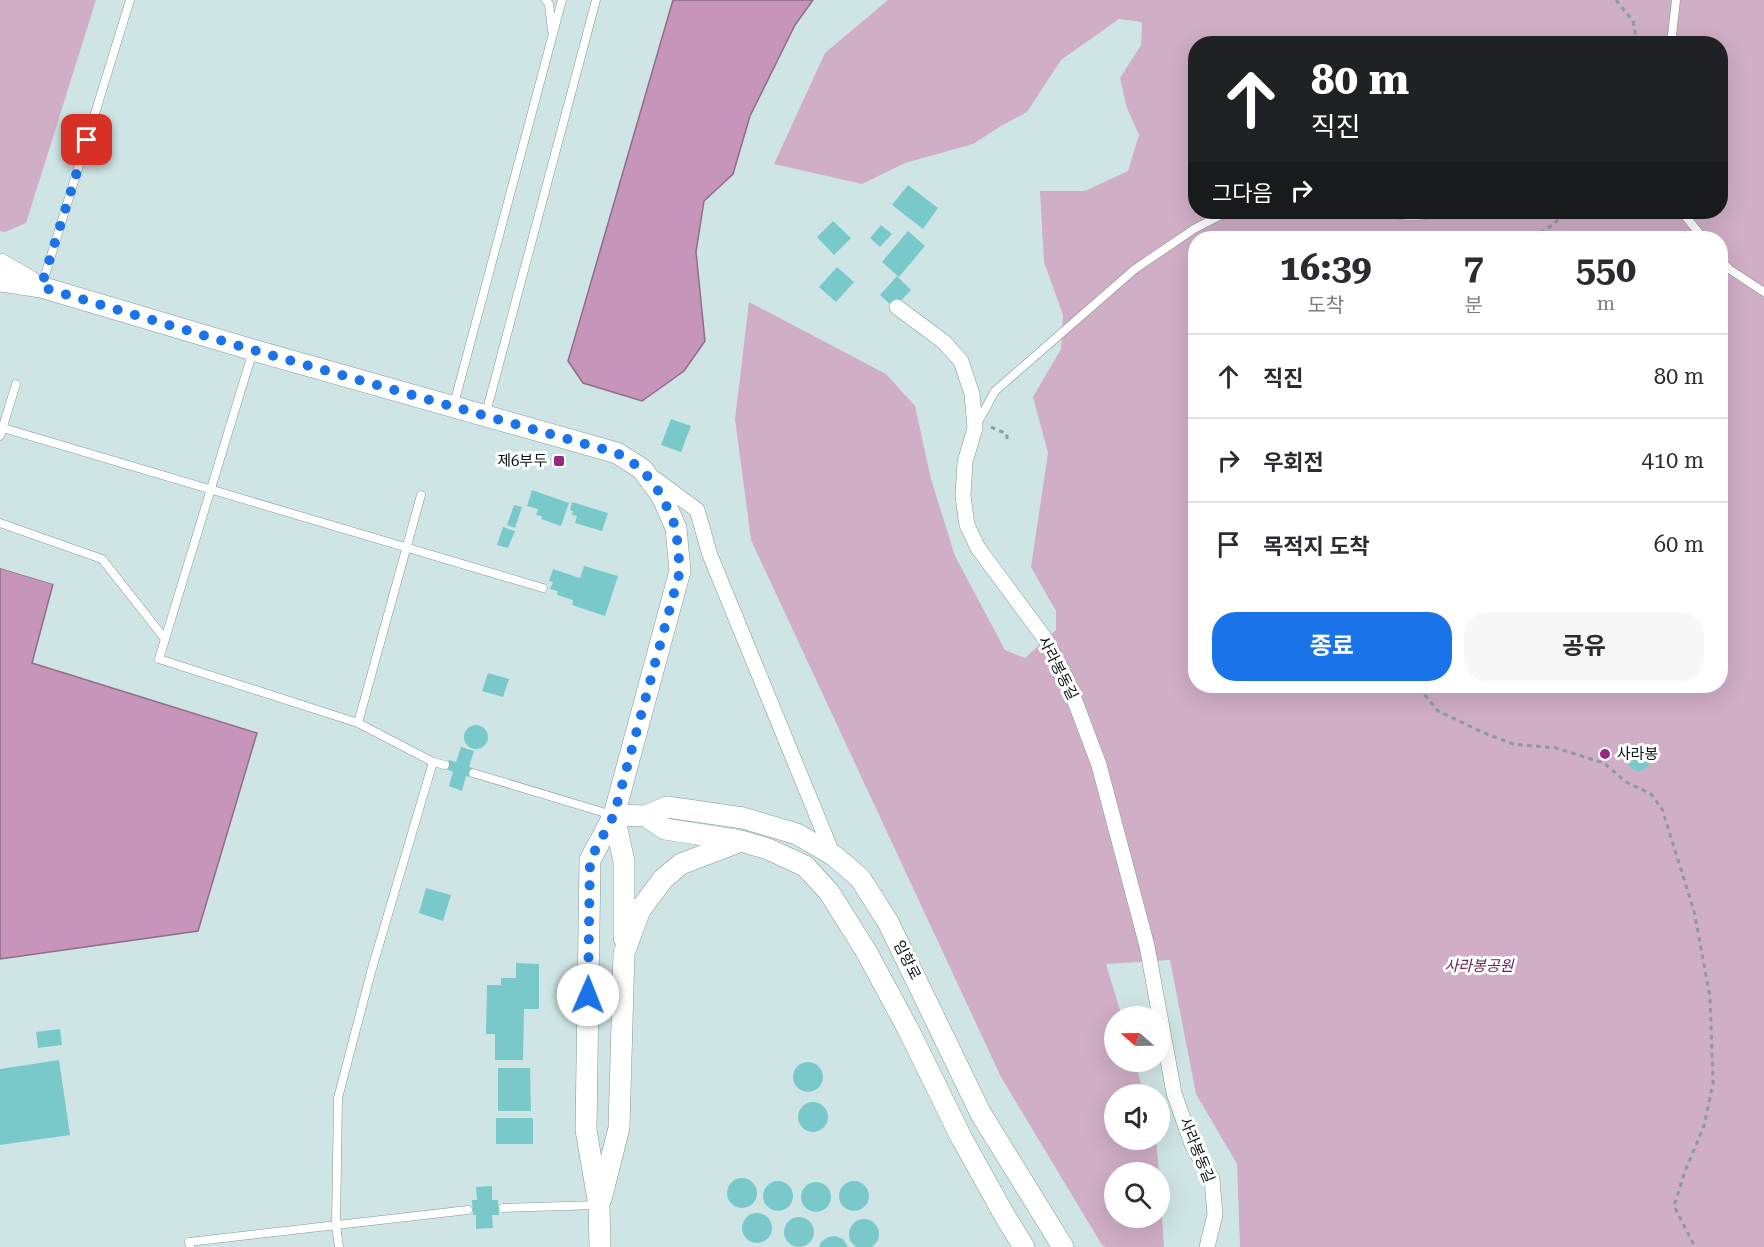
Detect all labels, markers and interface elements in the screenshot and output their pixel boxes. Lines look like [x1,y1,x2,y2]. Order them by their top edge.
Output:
text: 80 m [1311,55,1409,104]
icon: ahead [1212,60,1290,138]
text: 직진 [1311,111,1361,143]
pin [61,114,112,165]
icon: arrive [70,123,103,156]
icon: right [1285,174,1318,207]
text: 그다음 [1212,181,1273,206]
text: 16:39 [1280,247,1372,289]
text: 7 [1464,247,1484,289]
text: 550 [1576,249,1636,291]
text: m [1597,291,1615,315]
text: 도착 [1307,293,1344,317]
text: 분 [1464,293,1483,317]
icon: ahead [1212,360,1245,393]
text: 80 m [1654,364,1704,389]
text: 직진 [1263,366,1303,391]
icon: right [1212,444,1245,477]
text: 410 m [1641,448,1704,473]
text: 우회전 [1263,450,1324,475]
place label: 제6부두 [497,452,547,470]
marker: 제6부두 [552,454,566,468]
icon: arrive [1212,528,1245,561]
text: 60 m [1654,532,1704,557]
text: 목적지 도착 [1263,534,1370,559]
button: 종료 [1212,612,1452,681]
button: 공유 [1464,612,1704,681]
street label: 사라봉동길 [1034,633,1082,703]
place label: 사라봉 [1617,745,1658,763]
marker: 사라봉 [1598,747,1612,761]
street label: 임항로 [890,937,924,983]
park label: 사라봉공원 [1444,957,1515,975]
position arrow [556,963,620,1027]
north arrow [1104,1006,1170,1072]
map controls [1104,1006,1170,1228]
button: sound [1104,1084,1170,1150]
street label: 사라봉동길 [1176,1115,1218,1185]
button: search [1104,1162,1170,1228]

